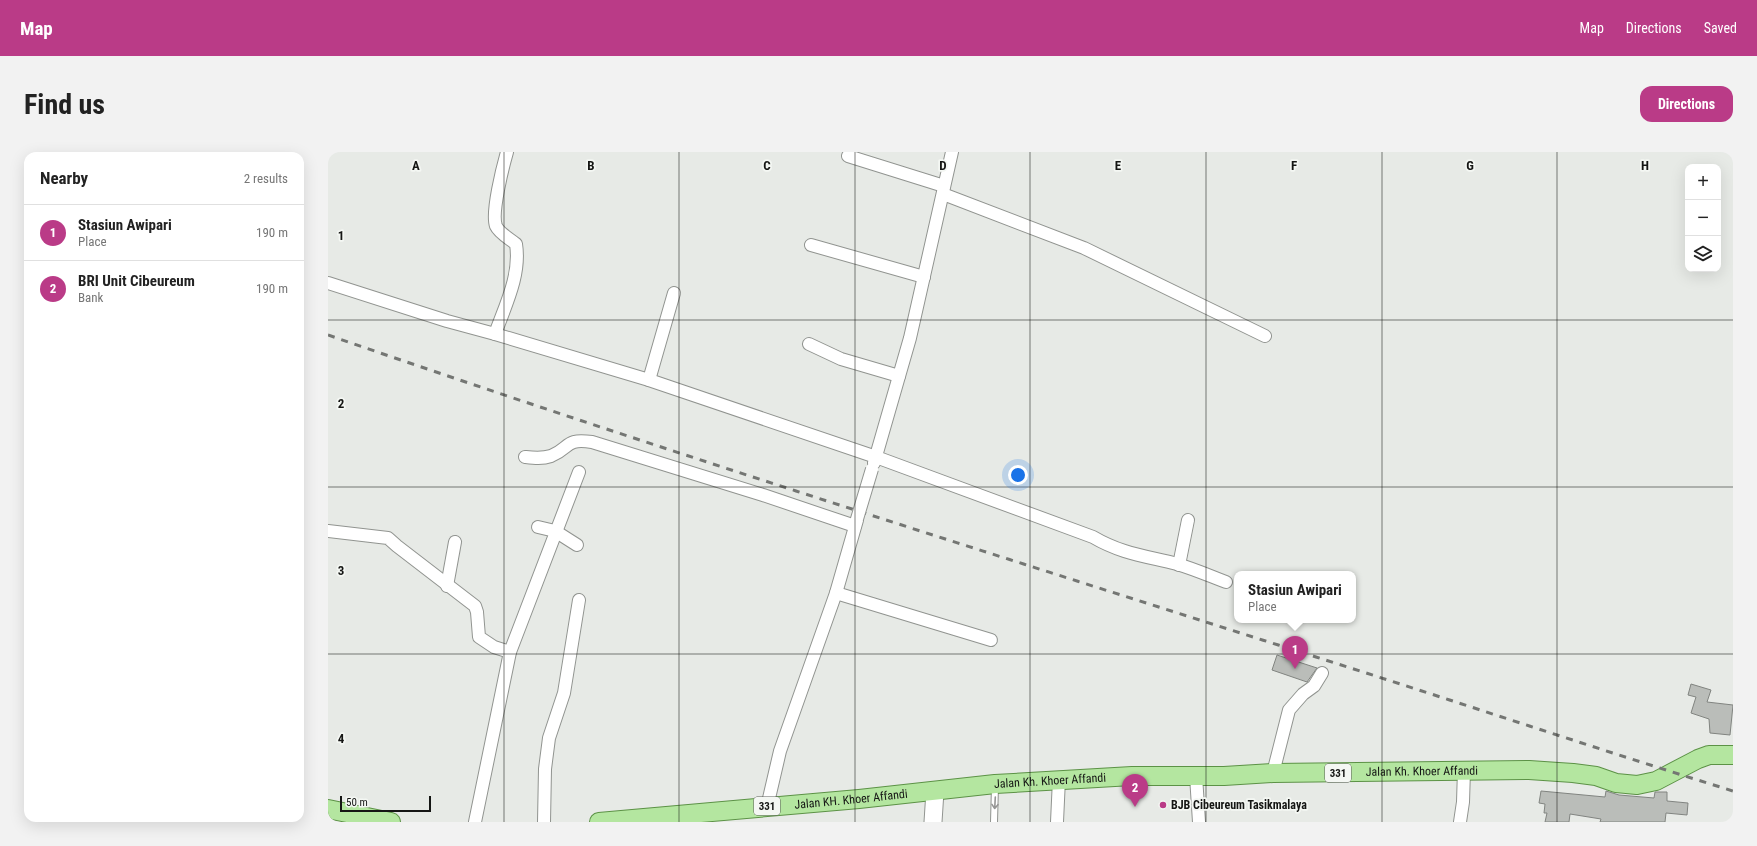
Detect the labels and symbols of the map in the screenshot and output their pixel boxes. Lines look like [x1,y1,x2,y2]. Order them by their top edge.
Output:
text: A [412,158,420,173]
text: B [587,158,595,173]
text: C [763,158,771,173]
text: D [939,158,947,173]
text: E [1115,158,1122,173]
text: F [1291,158,1297,173]
text: G [1466,158,1474,173]
text: H [1641,158,1649,173]
text: 1 [338,228,344,243]
text: 2 [338,396,345,411]
your location [1008,465,1028,485]
text: 3 [338,563,344,578]
pin: 1 [1282,636,1308,669]
text: 4 [338,731,345,746]
road number: 331 [1325,764,1351,782]
street label: Jalan Kh. Khoer Affandi [1366,764,1478,779]
street label: Jalan Kh. Khoer Affandi [994,771,1106,791]
pin: 2 [1122,774,1148,807]
street label: Jalan KH. Khoer Affandi [794,787,908,812]
scale bar [340,794,431,813]
one-way arrow [991,796,998,809]
road number: 331 [754,797,780,815]
place label: BJB Cibeureum Tasikmalaya [1171,798,1307,812]
marker: BJB Cibeureum Tasikmalaya [1158,800,1168,810]

